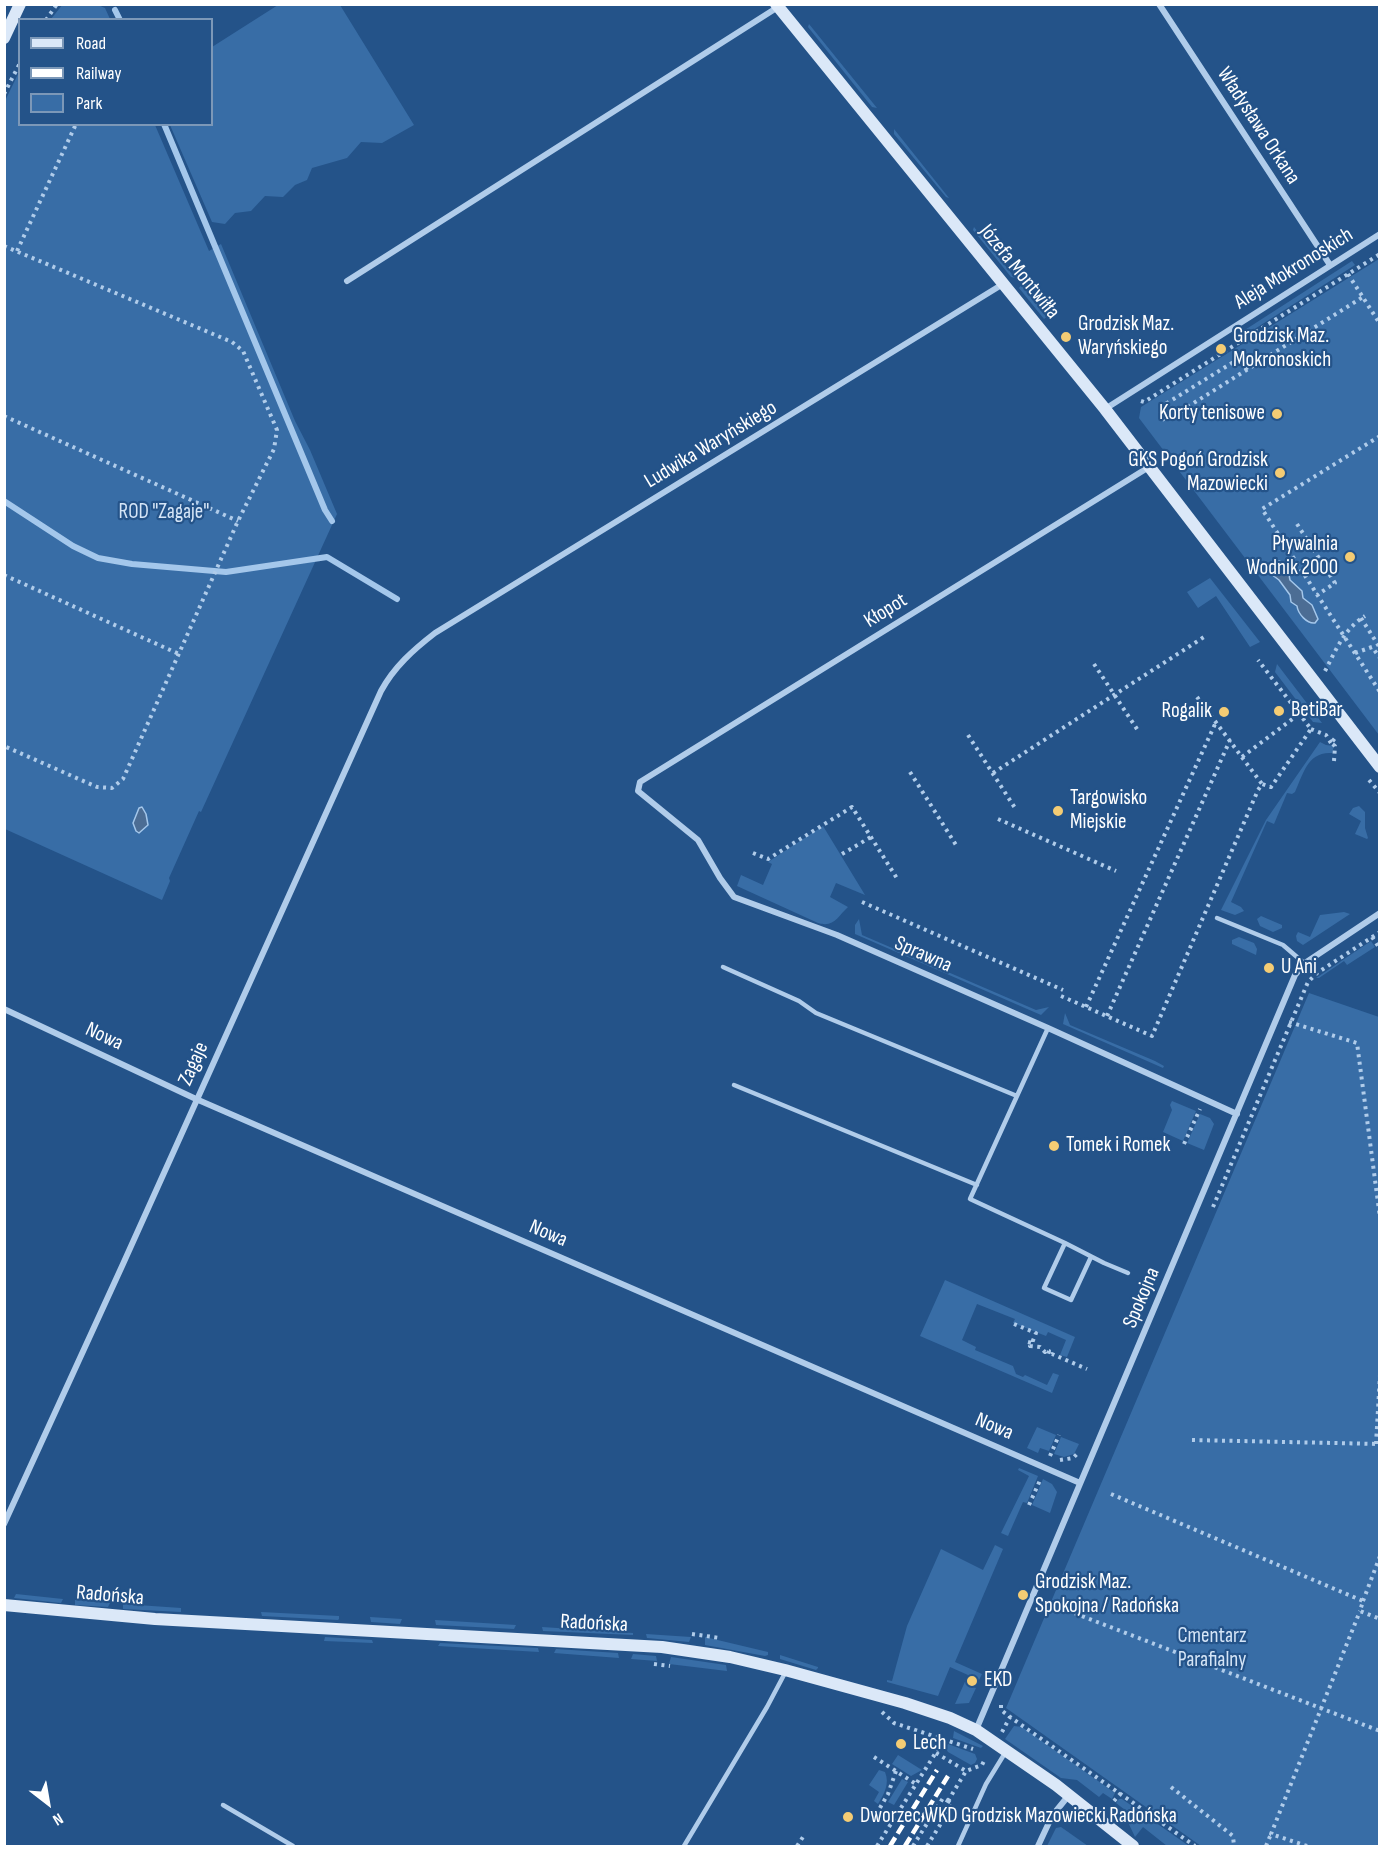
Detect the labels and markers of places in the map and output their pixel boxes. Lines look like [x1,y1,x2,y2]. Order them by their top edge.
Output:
place label: Grodzisk Maz. Waryńskiego [1078,312,1174,362]
place label: Grodzisk Maz. Mokronoskich [1233,324,1331,374]
marker: Grodzisk Maz. Waryńskiego [1059,330,1073,344]
marker: Grodzisk Maz. Mokronoskich [1214,342,1228,356]
place label: Korty tenisowe [1159,401,1265,427]
marker: Korty tenisowe [1270,407,1284,421]
place label: GKS Pogoń Grodzisk Mazowiecki [1128,448,1268,498]
marker: GKS Pogoń Grodzisk Mazowiecki [1273,466,1287,480]
place label: Pływalnia Wodnik 2000 [1246,532,1338,582]
marker: Pływalnia Wodnik 2000 [1343,550,1357,564]
place label: BetiBar [1291,698,1343,724]
place label: Rogalik [1161,699,1212,725]
marker: BetiBar [1272,704,1286,718]
marker: Rogalik [1217,705,1231,719]
place label: Targowisko Miejskie [1070,786,1147,836]
marker: Targowisko Miejskie [1051,804,1065,818]
place label: U Ani [1281,955,1317,981]
marker: U Ani [1262,961,1276,975]
place label: Tomek i Romek [1066,1133,1170,1159]
marker: Tomek i Romek [1047,1139,1061,1153]
place label: Grodzisk Maz. Spokojna / Radońska [1035,1570,1179,1620]
marker: Grodzisk Maz. Spokojna / Radońska [1016,1588,1030,1602]
place label: EKD [984,1668,1012,1694]
marker: EKD [965,1674,979,1688]
place label: Lech [913,1731,946,1757]
marker: Lech [894,1737,908,1751]
place label: Dworzec WKD Grodzisk Mazowiecki Radońska [860,1804,1177,1830]
marker: Dworzec WKD Grodzisk Mazowiecki Radońska [841,1810,855,1824]

